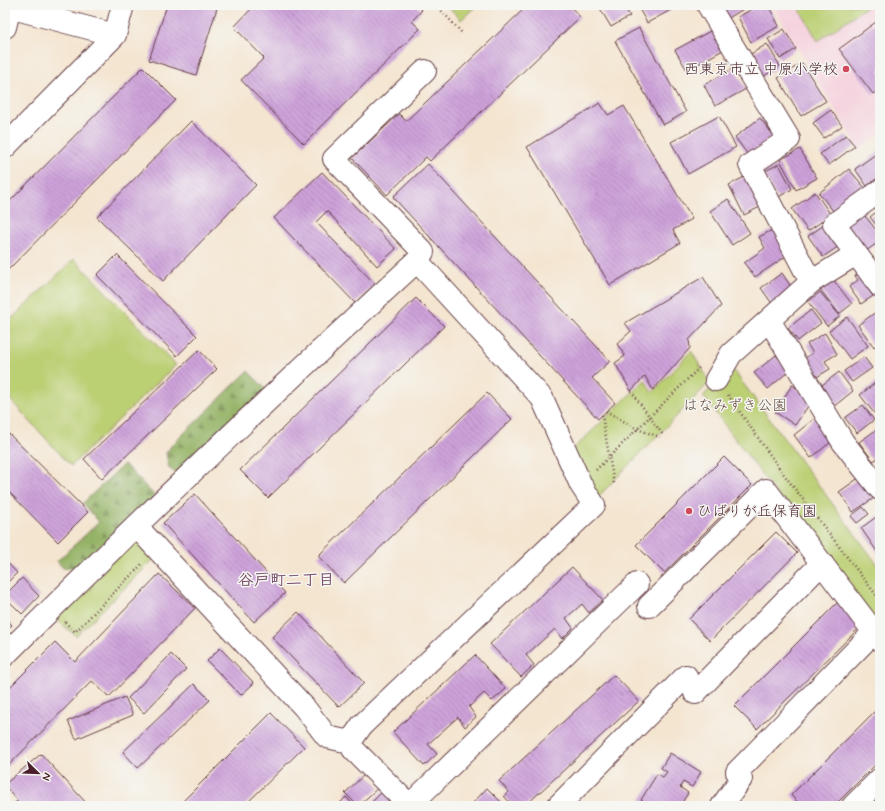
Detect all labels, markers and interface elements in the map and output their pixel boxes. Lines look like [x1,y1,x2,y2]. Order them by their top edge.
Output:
place label: 西東京市立 中原小学校 [684,60,838,80]
marker: 西東京市立 中原小学校 [841,64,851,74]
park label: はなみずき公園 [683,396,787,416]
place label: ひばりが丘保育園 [697,502,817,522]
marker: ひばりが丘保育園 [684,506,694,516]
district label: 谷戸町二丁目 [238,570,334,591]
north arrow [18,753,58,793]
text: N [38,770,54,783]

